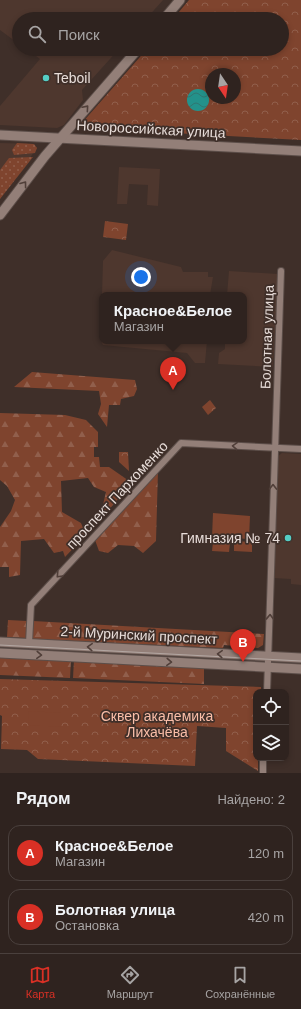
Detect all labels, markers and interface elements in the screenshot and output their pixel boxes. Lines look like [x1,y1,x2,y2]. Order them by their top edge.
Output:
search box [12,12,289,56]
icon: search [26,23,48,45]
text: Поиск [58,26,100,43]
north arrow [205,68,241,104]
place label: Teboil [54,70,91,86]
marker: Teboil [41,73,51,83]
one-way arrow [81,106,88,113]
street label: Новороссийская улица [76,117,226,141]
one-way arrow [19,181,26,188]
your location [131,267,151,287]
street label: Болотная улица [257,284,277,389]
popup [99,292,247,344]
text: Красное&Белое [114,302,232,319]
text: Магазин [114,319,164,334]
pin: A [160,357,186,390]
street label: проспект Пархоменко [63,438,171,552]
one-way arrow [232,441,238,450]
one-way arrow [269,484,277,490]
place label: Гимназия № 74 [180,530,280,546]
marker: Гимназия № 74 [283,533,293,543]
one-way arrow [57,570,64,577]
one-way arrow [265,614,274,620]
street label: 2-й Муринский проспект [60,623,218,647]
pin: B [230,629,256,662]
one-way arrow [87,642,93,651]
one-way arrow [217,649,223,658]
one-way arrow [36,650,42,659]
one-way arrow [166,657,172,666]
map controls [253,689,289,761]
button: locate [253,689,289,725]
park label: Сквер академика Лихачёва [101,708,214,740]
button: layers [253,725,289,761]
text: Рядом [16,789,71,808]
text: Найдено: 2 [217,792,285,807]
text: Красное&Белое [55,837,173,854]
text: A [25,846,35,861]
text: 120 m [248,846,284,861]
text: Магазин [55,854,105,869]
text: Болотная улица [55,901,175,918]
text: B [25,910,35,925]
text: 420 m [248,910,284,925]
text: Остановка [55,918,119,933]
tab: Карта [26,964,55,1000]
tab: Маршрут [107,964,154,1000]
tab: Сохранённые [205,964,275,1000]

